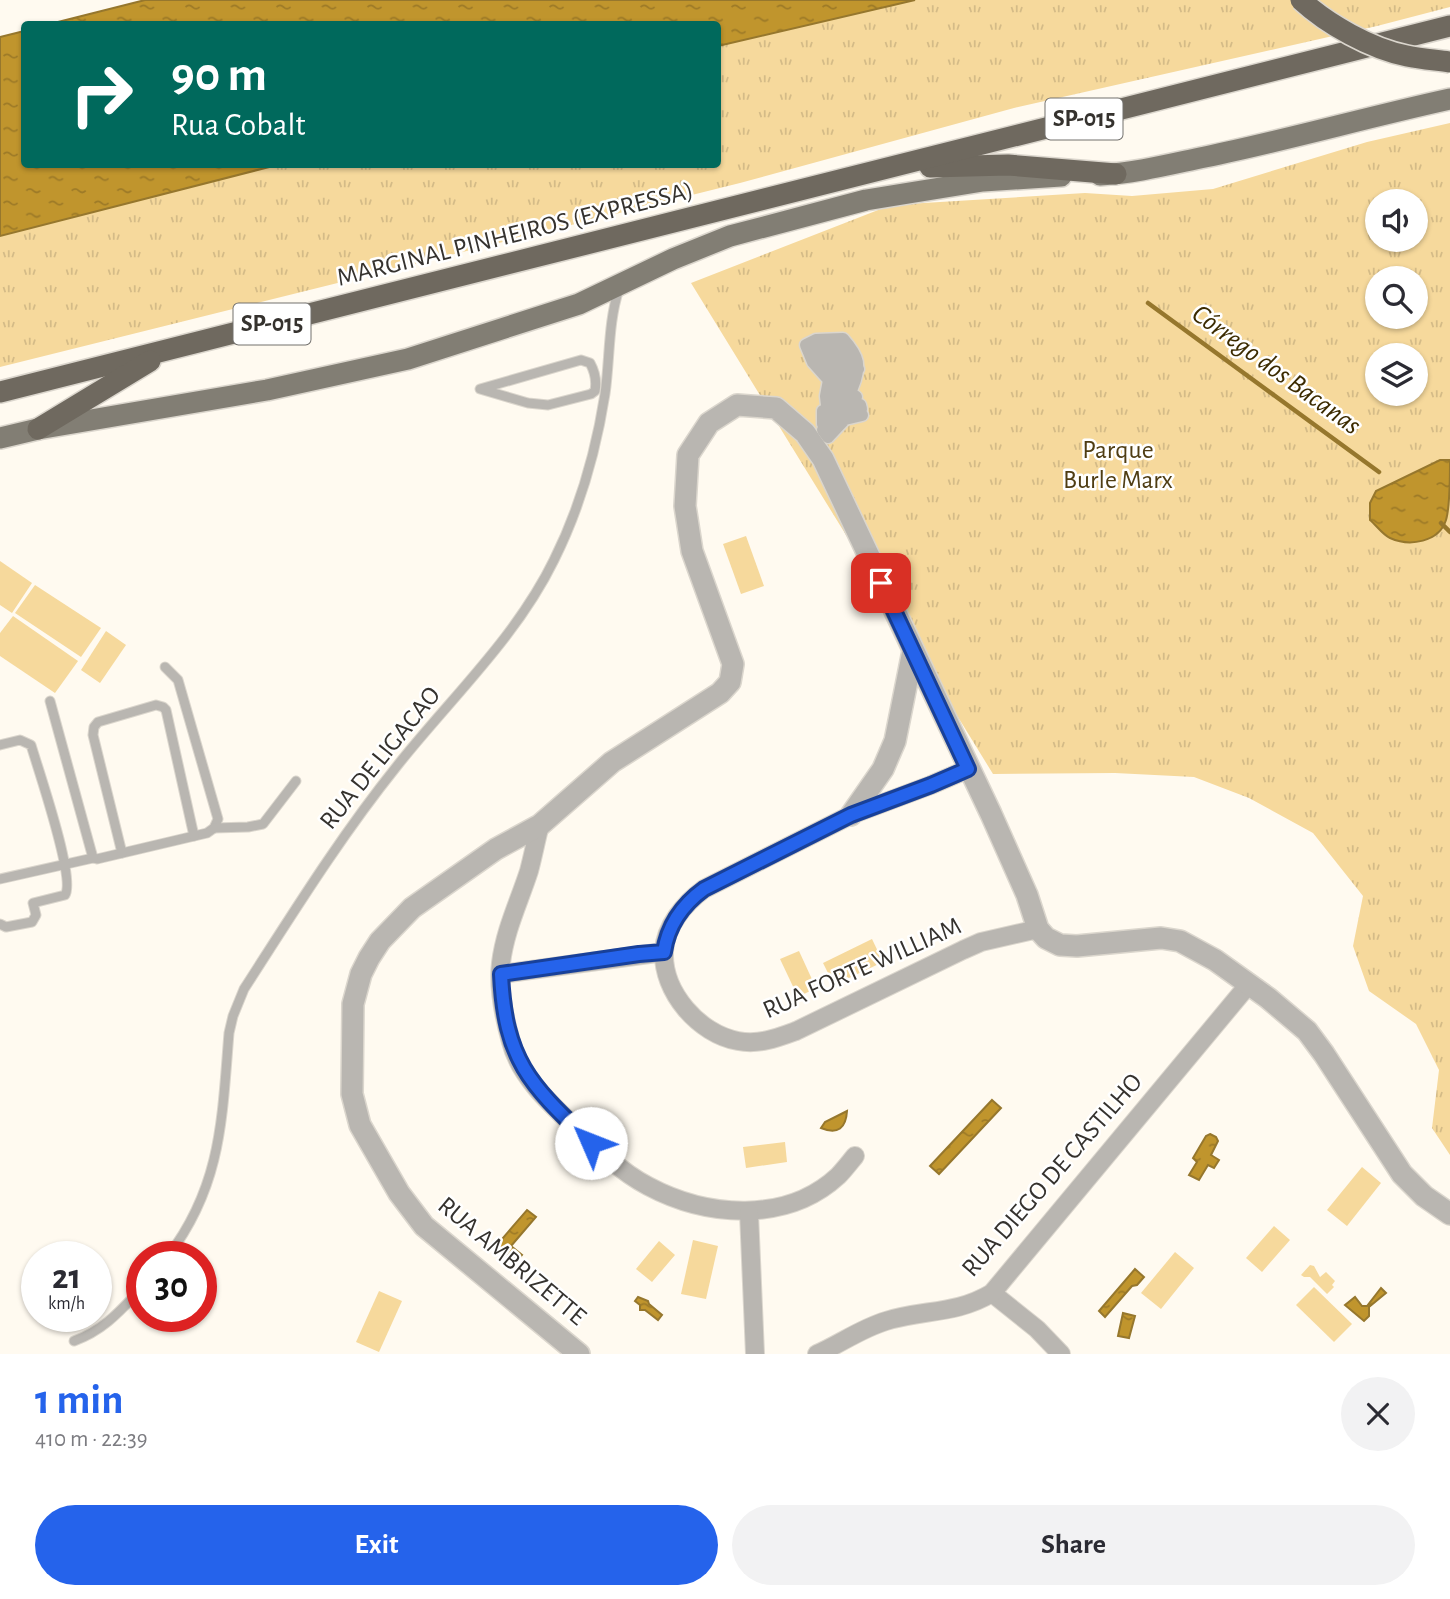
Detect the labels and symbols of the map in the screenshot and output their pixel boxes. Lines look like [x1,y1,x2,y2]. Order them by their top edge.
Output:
road number: SP-015 [1046,98,1122,140]
street label: MARGINAL PINHEIROS (EXPRESSA) [334,177,696,291]
water label: Córrego dos Bacanas [1187,300,1366,440]
road number: SP-015 [233,304,310,344]
park label: Parque Burle Marx [1063,437,1173,493]
pin [851,553,911,613]
street label: RUA DE LIGACAO [315,682,445,834]
street label: RUA FORTE WILLIAM [759,913,965,1023]
street label: RUA DIEGO DE CASTILHO [957,1068,1147,1282]
position arrow [554,1106,628,1180]
street label: RUA AMBRIZETTE [433,1192,591,1330]
speed limit sign: 30 [126,1241,217,1332]

